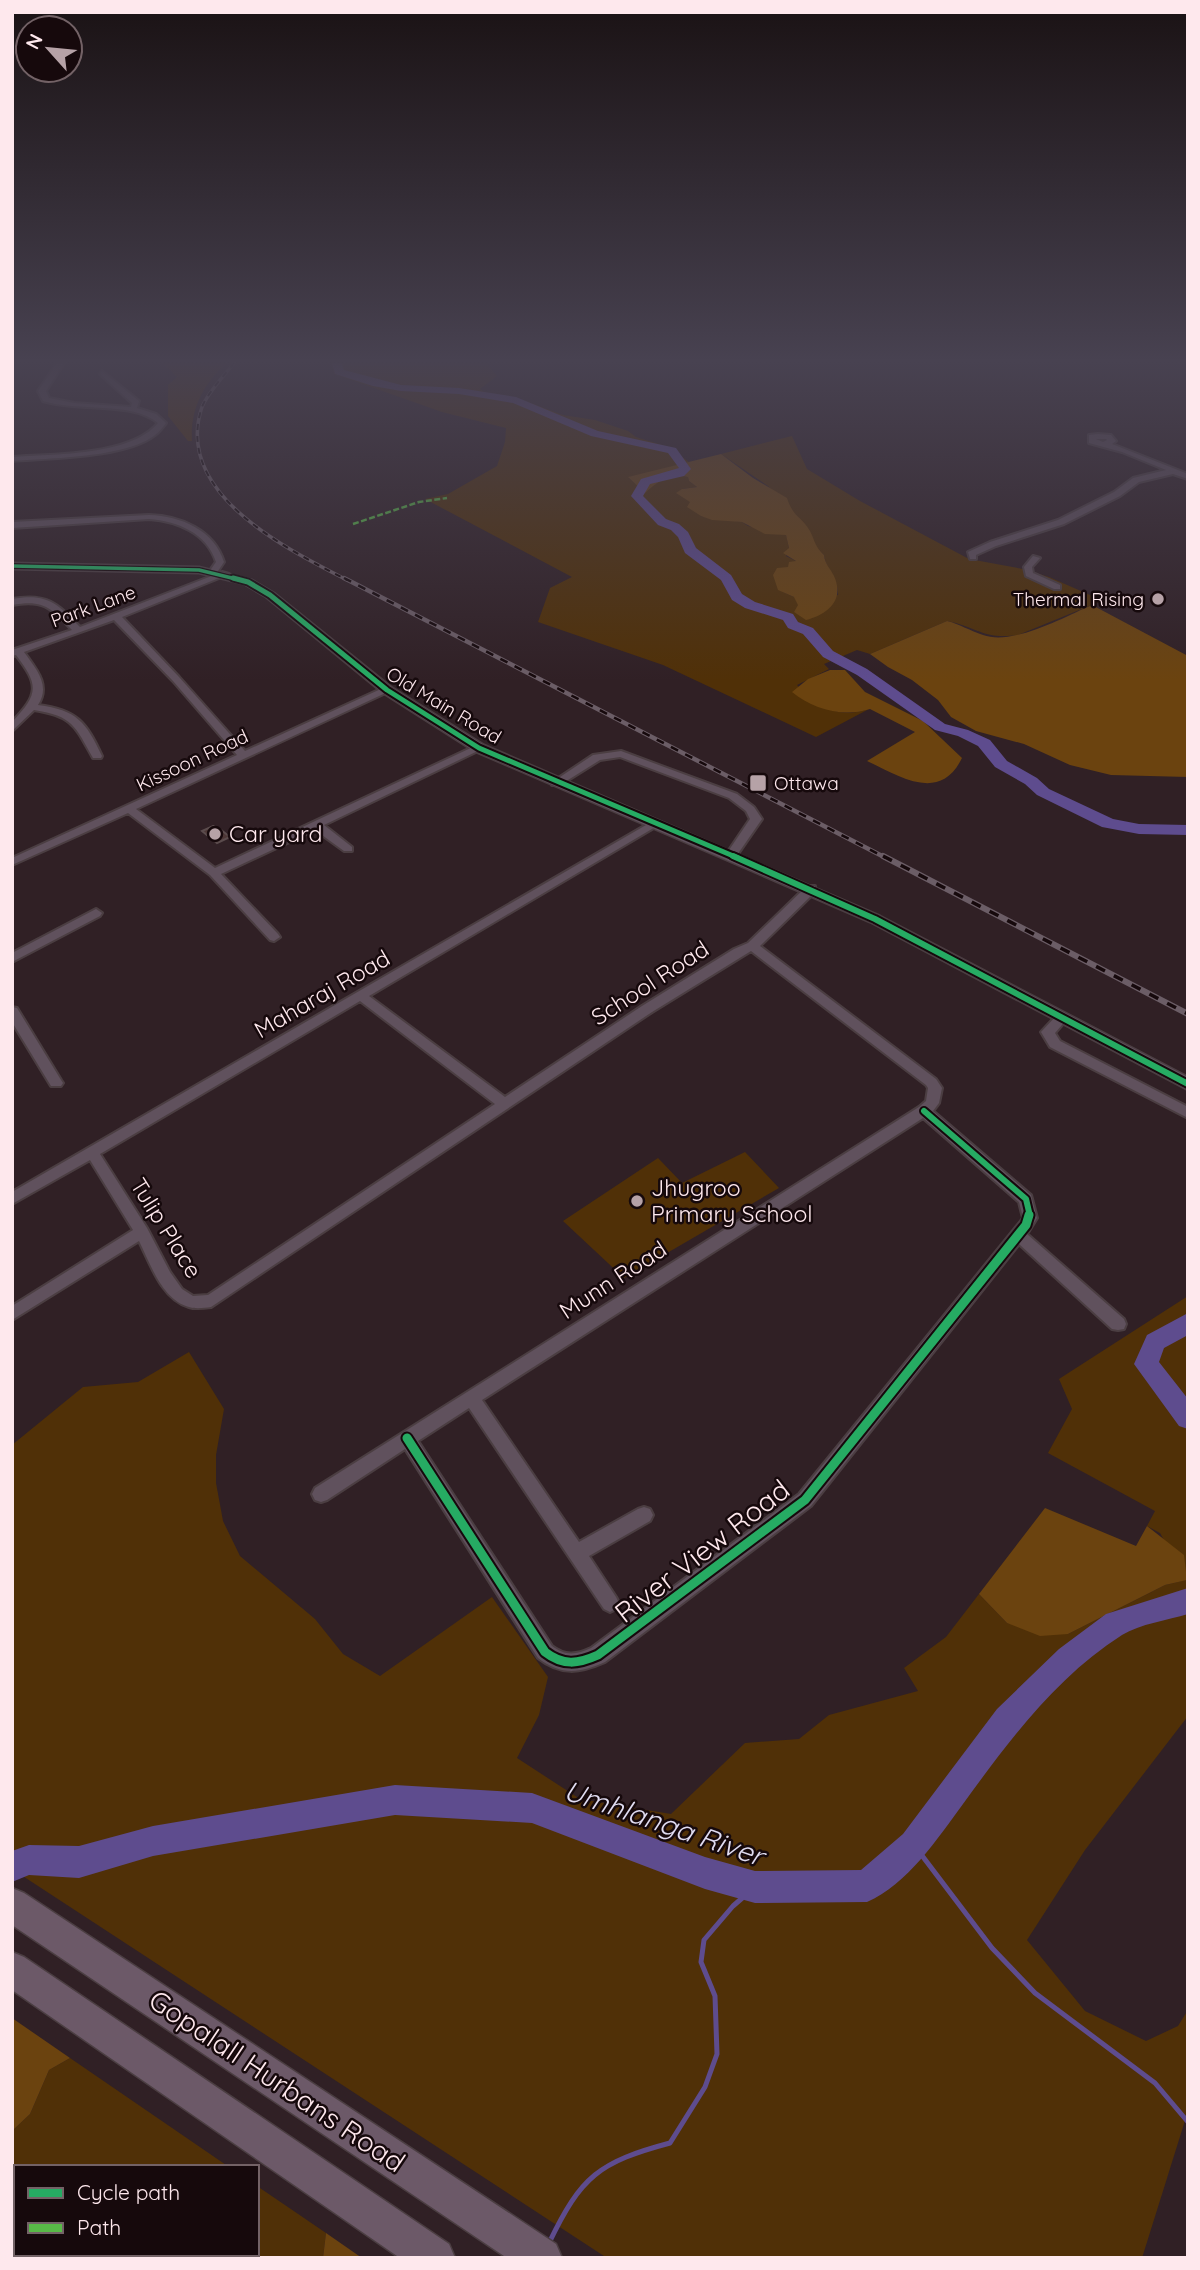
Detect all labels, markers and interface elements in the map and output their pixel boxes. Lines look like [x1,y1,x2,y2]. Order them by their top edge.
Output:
north arrow [14,14,84,84]
text: N [20,30,48,53]
street label: Park Lane [47,580,139,632]
place label: Thermal Rising [1013,587,1144,611]
marker: Thermal Rising [1150,591,1166,607]
street label: Old Main Road [382,661,506,749]
street label: Kissoon Road [132,724,252,796]
place label: Ottawa [774,771,839,795]
marker: Ottawa [748,773,768,793]
place label: Car yard [229,819,322,848]
marker: Car yard [207,826,223,842]
street label: School Road [586,934,714,1031]
street label: Maharaj Road [249,943,395,1044]
street label: Tulip Place [124,1172,209,1283]
place label: Jhugroo Primary School [651,1173,813,1228]
marker: Jhugroo Primary School [629,1193,645,1209]
street label: Munn Road [554,1234,672,1325]
street label: River View Road [607,1471,796,1630]
water label: Umhlanga River [560,1772,772,1874]
street label: Gopalall Hurbans Road [143,1982,412,2179]
legend [14,2165,259,2256]
text: Cycle path [77,2179,180,2205]
text: Path [77,2214,121,2240]

